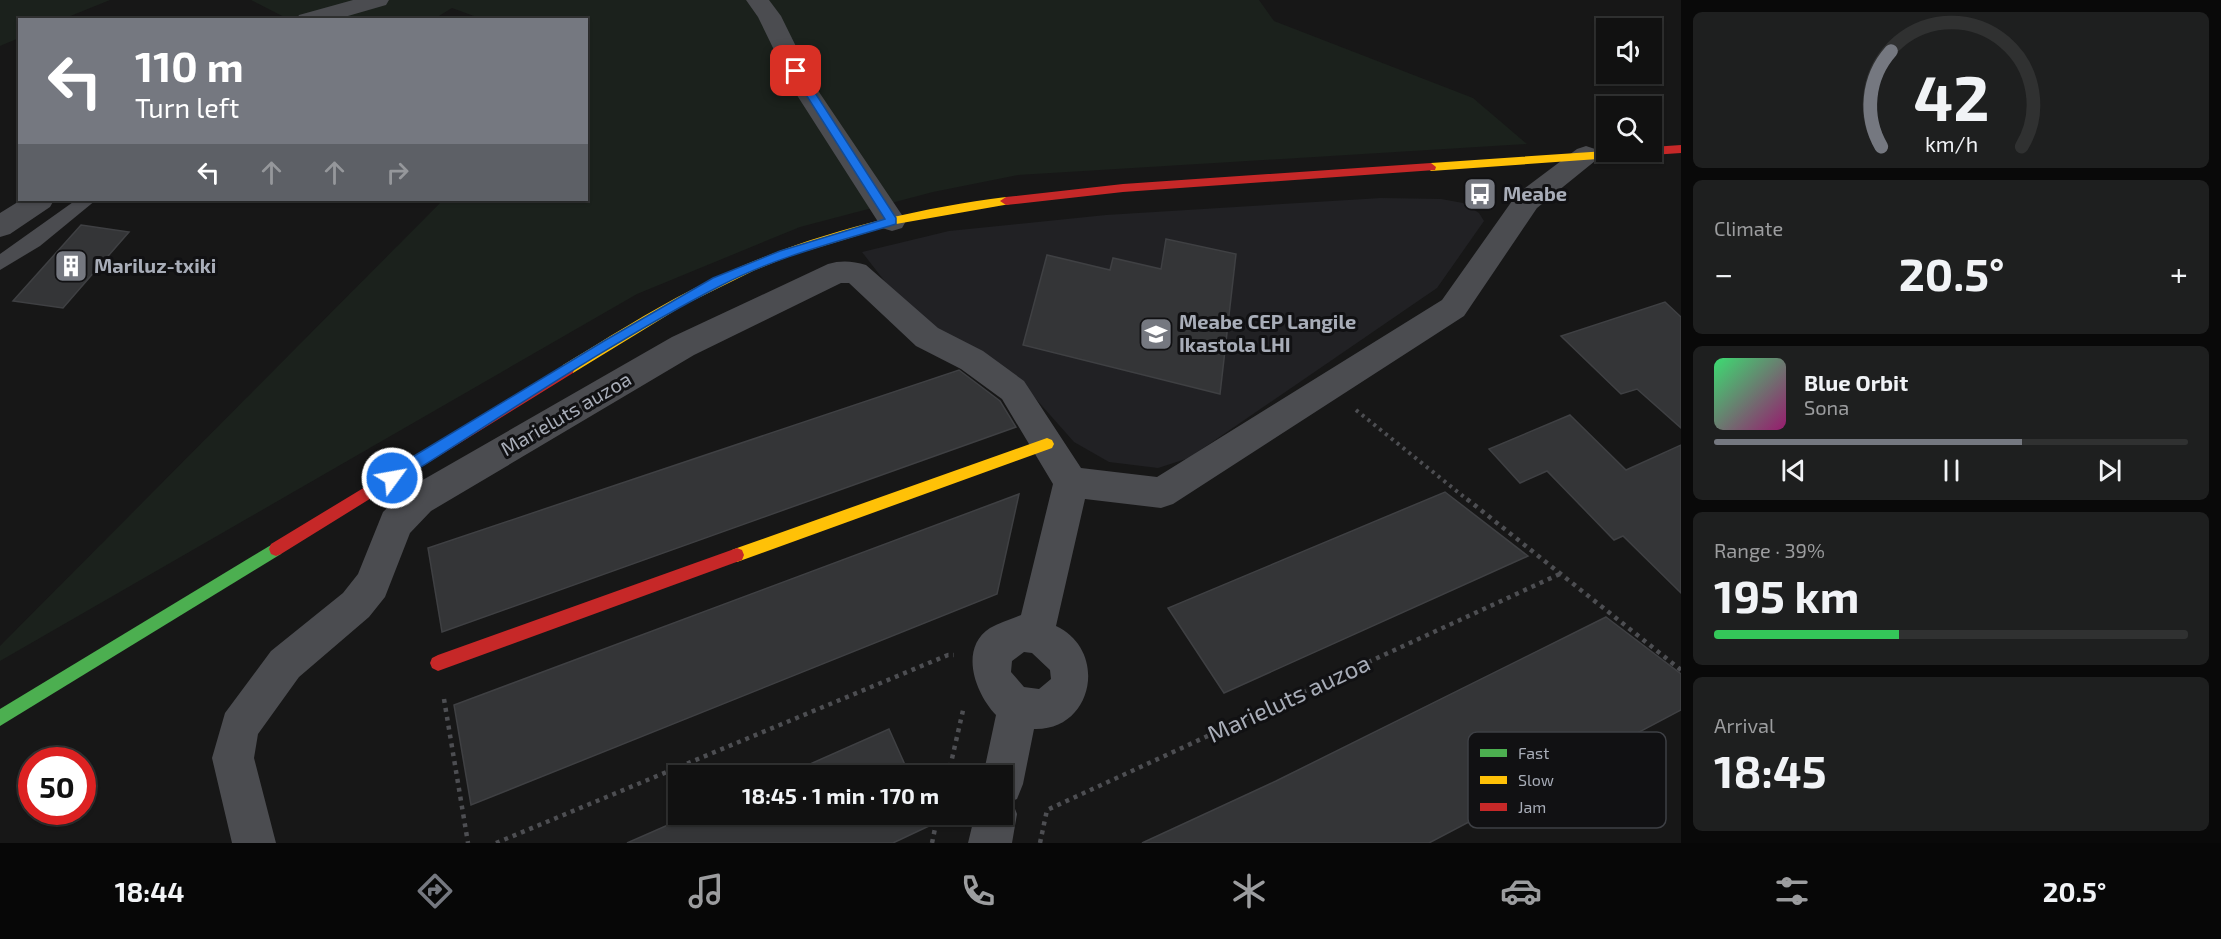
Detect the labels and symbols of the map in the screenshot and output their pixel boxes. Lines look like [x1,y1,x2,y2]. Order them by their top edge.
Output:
pin [770,45,821,96]
bus stop icon: Meabe [1462,176,1498,212]
place label: Meabe [1503,181,1567,205]
building icon: Mariluz-txiki [53,248,89,284]
place label: Mariluz-txiki [94,253,216,277]
place label: Meabe CEP Langile Ikastola LHI [1179,309,1356,356]
school or university icon: Meabe CEP Langile Ikastola LHI [1138,316,1174,352]
street label: Marieluts auzoa [496,366,635,460]
position arrow [360,446,424,510]
street label: Marieluts auzoa [1202,647,1374,748]
legend [1468,732,1666,828]
text: Fast [1518,743,1549,762]
speed limit sign: 50 [18,747,96,825]
text: Slow [1518,770,1554,789]
text: Jam [1518,797,1546,816]

